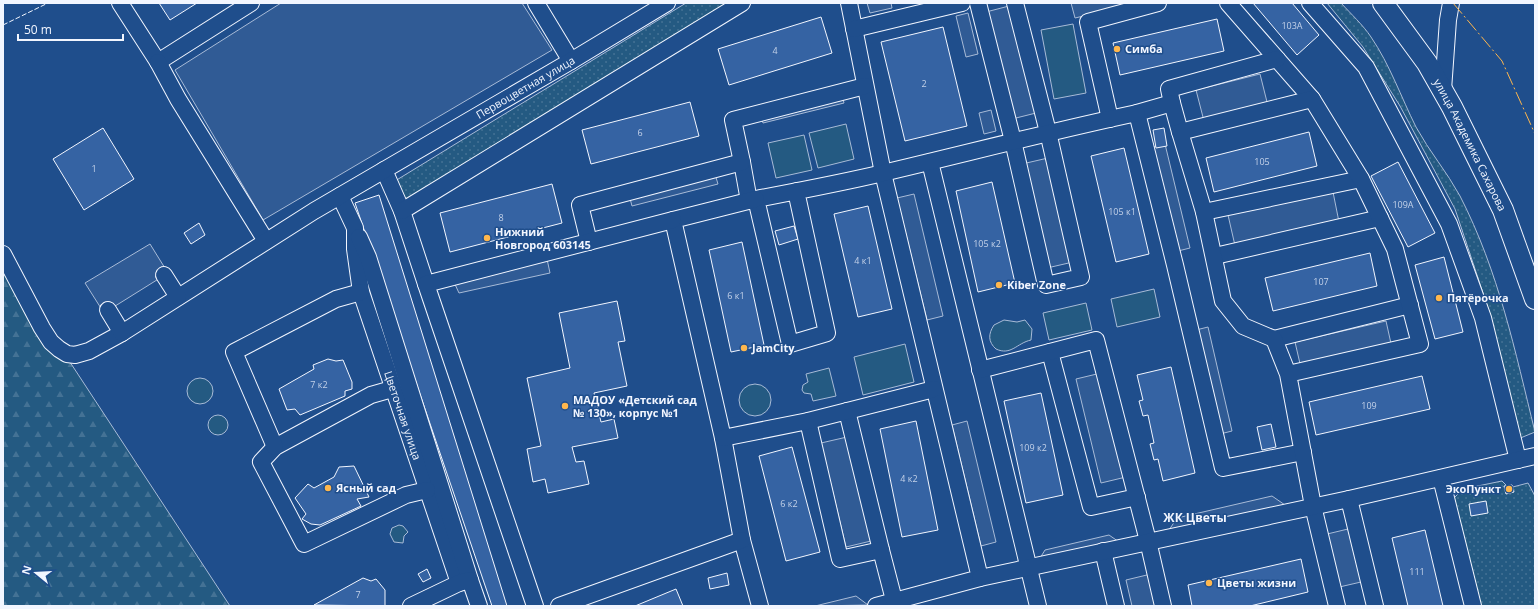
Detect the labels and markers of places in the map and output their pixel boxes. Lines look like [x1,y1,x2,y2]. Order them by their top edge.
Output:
place label: Симба [1125,41,1163,56]
marker: Симба [1112,44,1122,54]
place label: Нижний Новгород 603145 [495,224,591,252]
marker: Нижний Новгород 603145 [482,233,492,243]
place label: Kiber Zone [1007,277,1066,292]
marker: Kiber Zone [994,280,1004,290]
place label: Пятёрочка [1447,290,1509,305]
marker: Пятёрочка [1434,293,1444,303]
place label: JamCity [751,340,795,355]
marker: JamCity [739,343,749,353]
place label: МАДОУ «Детский сад № 130», корпус №1 [573,392,697,420]
marker: МАДОУ «Детский сад № 130», корпус №1 [560,401,570,411]
place label: Ясный сад [335,480,397,495]
place label: ЭкоПункт [1445,481,1501,496]
marker: Ясный сад [323,483,333,493]
marker: ЭкоПункт [1504,484,1514,494]
place label: Цветы жизни [1217,575,1296,590]
marker: Цветы жизни [1204,578,1214,588]

